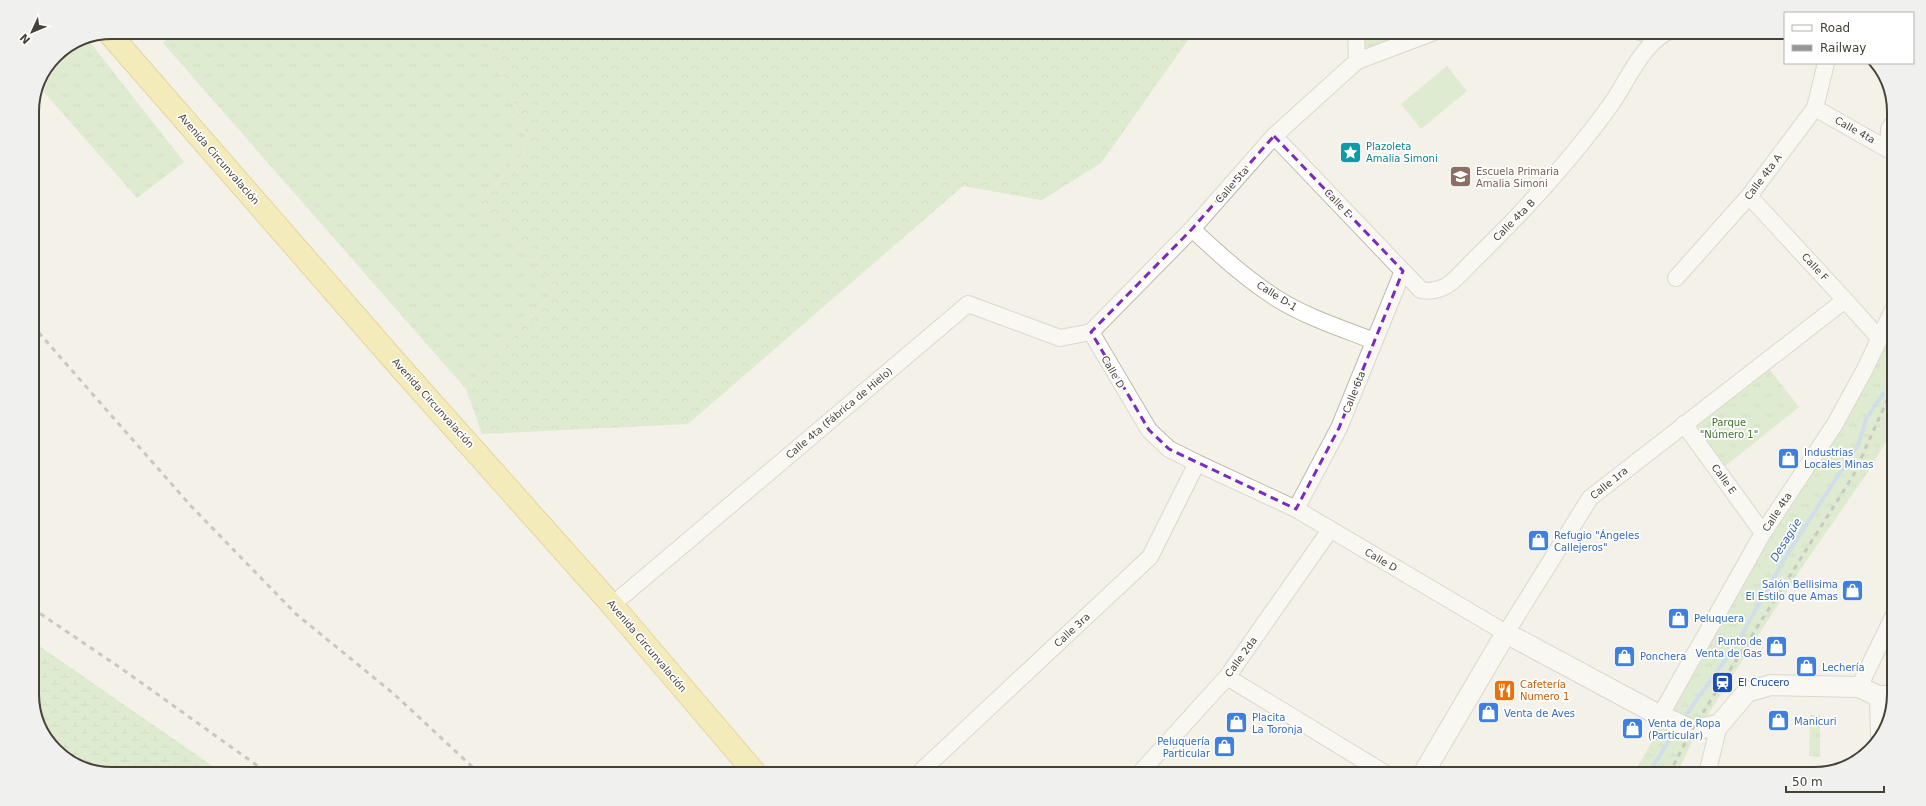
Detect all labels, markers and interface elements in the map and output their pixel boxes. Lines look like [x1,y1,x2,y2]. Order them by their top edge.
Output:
north arrow [12,12,52,52]
legend [1784,12,1914,64]
text: Road [1820,21,1850,35]
text: N [17,31,33,46]
text: Railway [1820,41,1866,55]
street label: Avenida Circunvalación [177,111,261,207]
street label: Calle 4ta [1833,114,1877,146]
place icon: Plazoleta Amalia Simoni [1338,139,1364,165]
place label: Plazoleta Amalia Simoni [1366,141,1438,164]
street label: Calle 4ta A [1742,152,1784,202]
school or university icon: Escuela Primaria Amalia Simoni [1447,164,1473,190]
street label: Calle 5ta [1213,165,1251,205]
place label: Escuela Primaria Amalia Simoni [1476,166,1559,189]
street label: Calle E [1322,187,1354,219]
street label: Calle 4ta B [1491,197,1537,243]
street label: Calle F [1799,251,1831,283]
street label: Calle D-1 [1255,279,1299,313]
street label: Calle D [1099,354,1127,390]
street label: Avenida Circunvalación [390,356,476,450]
street label: Calle 4ta (Fábrica de Hielo) [784,365,894,461]
street label: Calle 6ta [1341,369,1367,415]
park label: Parque "Número 1" [1700,417,1758,440]
shop icon: Industrias Locales Minas [1775,445,1801,471]
place label: Industrias Locales Minas [1804,447,1874,470]
street label: Calle E [1709,462,1739,496]
street label: Calle 1ra [1588,465,1630,501]
street label: Calle 4ta [1760,490,1794,534]
water label: Desagüe [1768,516,1804,564]
shop icon: Refugio "Ángeles Callejeros" [1526,528,1552,554]
place label: Refugio "Ángeles Callejeros" [1554,529,1639,553]
street label: Calle D [1363,546,1399,574]
shop icon: Salón Bellisima El Estilo que Amas [1840,577,1866,603]
place label: Salón Bellisima El Estilo que Amas [1745,579,1838,602]
street label: Avenida Circunvalación [605,598,689,694]
shop icon: Peluquera [1666,605,1692,631]
street label: Calle 3ra [1052,611,1092,649]
place label: Peluquera [1694,613,1744,624]
shop icon: Punto de Venta de Gas [1764,634,1790,660]
street label: Calle 2da [1223,635,1259,679]
place label: Punto de Venta de Gas [1695,636,1762,659]
shop icon: Ponchera [1611,643,1637,669]
place label: Ponchera [1640,651,1686,662]
shop icon: Lechería [1793,654,1819,680]
place label: Lechería [1822,662,1865,673]
station icon: El Crucero [1709,669,1735,695]
restaurant icon: Cafetería Numero 1 [1491,677,1517,703]
place label: El Crucero [1738,677,1789,688]
place label: Cafetería Numero 1 [1520,679,1569,702]
shop icon: Venta de Aves [1476,700,1502,726]
place label: Venta de Aves [1504,708,1575,719]
shop icon: Manicuri [1765,708,1791,734]
shop icon: Placita La Toronja [1224,710,1250,736]
place label: Placita La Toronja [1252,712,1303,735]
shop icon: Venta de Ropa (Particular) [1620,716,1646,742]
place label: Manicuri [1794,716,1837,727]
place label: Venta de Ropa (Particular) [1648,718,1721,741]
shop icon: Peluquería Particular [1212,734,1238,760]
place label: Peluquería Particular [1157,736,1211,759]
scale bar [1786,768,1884,794]
text: 50 m [1792,775,1823,789]

